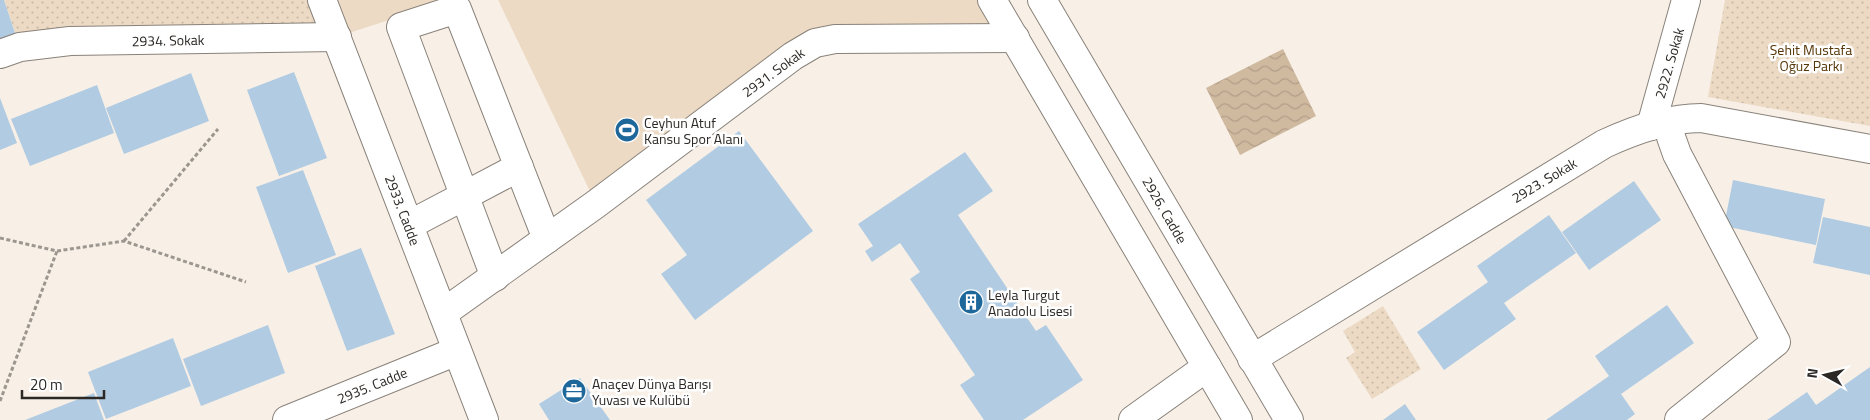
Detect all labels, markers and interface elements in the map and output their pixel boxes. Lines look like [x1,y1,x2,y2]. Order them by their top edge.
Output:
street label: 2922. Sokak [1649,25,1689,101]
street label: 2934. Sokak [131,29,205,51]
park label: Şehit Mustafa Oğuz Parkı [1770,39,1852,76]
street label: 2931. Sokak [737,42,809,102]
place label: Ceyhun Atuf Kansu Spor Alanı [644,112,743,149]
sports icon: Ceyhun Atuf Kansu Spor Alanı [614,117,640,143]
street label: 2923. Sokak [1507,152,1581,208]
street label: 2933. Cadde [380,172,426,248]
street label: 2926. Cadde [1137,173,1193,247]
place label: Leyla Turgut Anadolu Lisesi [988,284,1072,321]
building icon: Leyla Turgut Anadolu Lisesi [958,289,984,315]
north arrow [1800,350,1850,400]
street label: 2935. Cadde [334,361,410,409]
text: N [1801,367,1823,379]
scale bar [22,368,105,400]
text: 20 m [30,373,63,396]
place label: Anaçev Dünya Barışı Yuvası ve Kulübü [592,373,711,410]
office icon: Anaçev Dünya Barışı Yuvası ve Kulübü [561,378,587,404]

